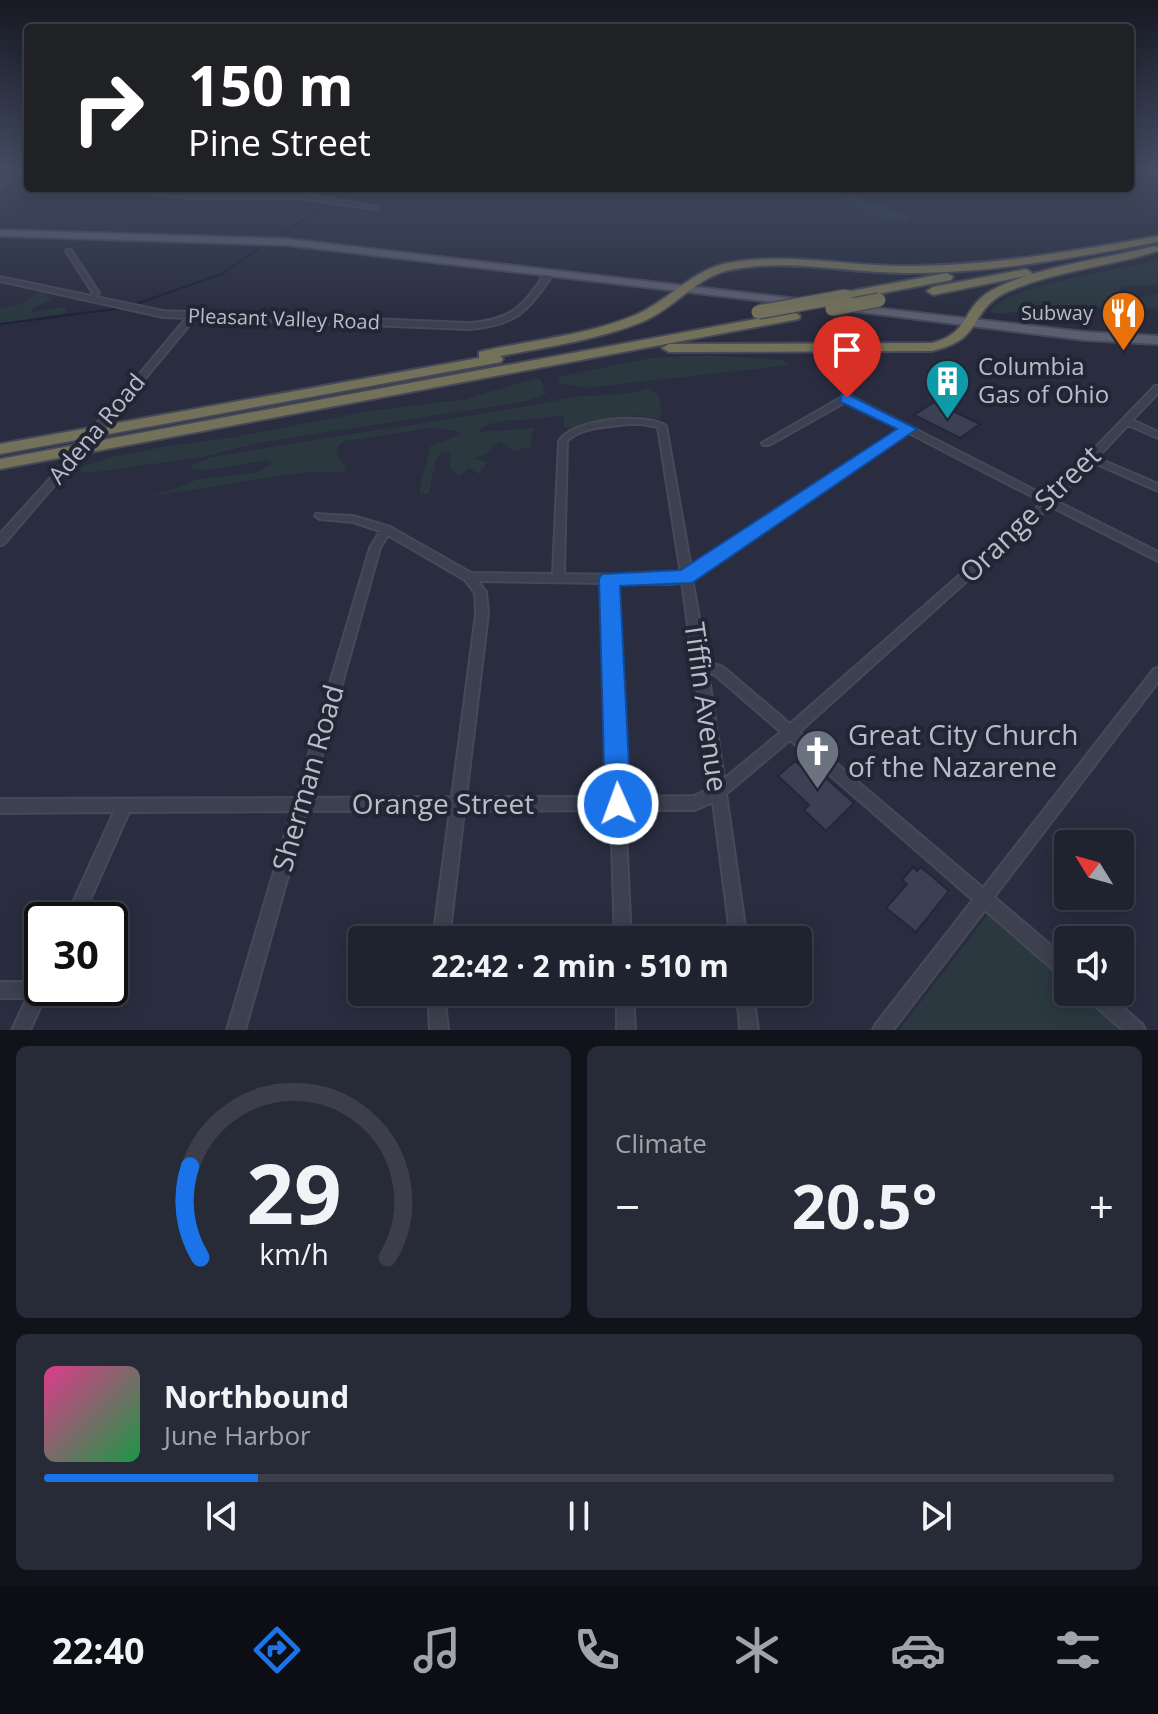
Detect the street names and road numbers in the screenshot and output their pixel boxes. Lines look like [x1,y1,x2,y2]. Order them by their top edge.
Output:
street label: Pleasant Valley Road [188,302,380,335]
street label: Adena Road [40,366,152,490]
street label: Orange Street [951,436,1108,590]
street label: Tiffin Avenue [676,620,738,794]
street label: Sherman Road [262,680,352,875]
street label: Orange Street [352,784,534,822]

